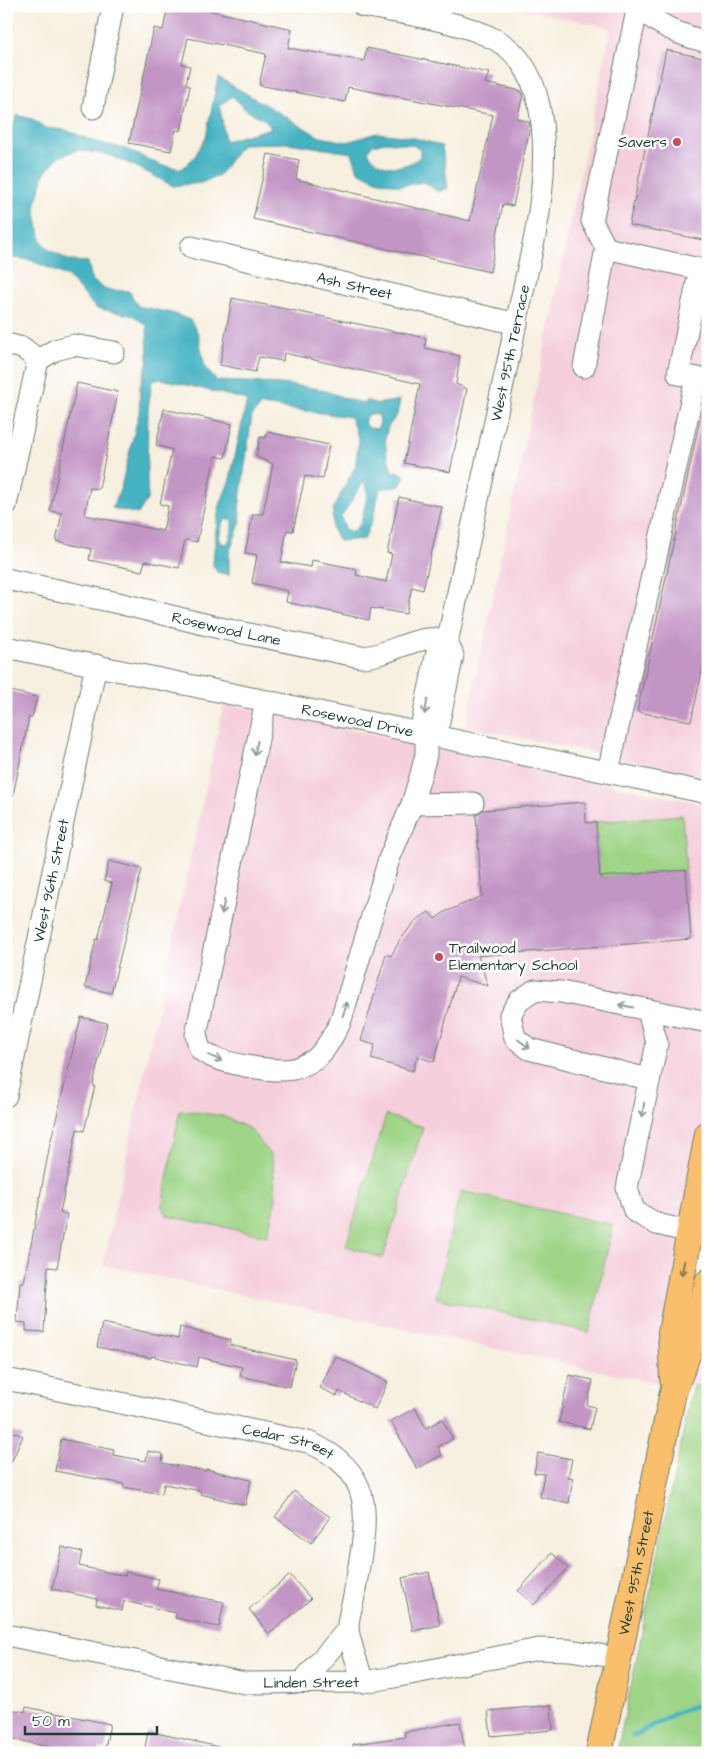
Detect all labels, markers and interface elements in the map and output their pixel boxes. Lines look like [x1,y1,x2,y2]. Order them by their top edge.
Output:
place label: Savers [618,132,667,153]
marker: Savers [671,136,683,148]
street label: Ash Street [315,267,394,305]
street label: West 95th Terrace [486,283,535,424]
street label: Rosewood Lane [170,607,283,651]
street label: Rosewood Drive [300,699,415,742]
one-way arrow [421,699,430,715]
one-way arrow [251,740,260,756]
street label: West 96th Street [28,817,75,944]
one-way arrow [218,899,227,915]
place label: Trailwood Elementary School [449,938,578,977]
marker: Trailwood Elementary School [433,951,445,963]
one-way arrow [618,1001,634,1010]
one-way arrow [340,1002,350,1018]
one-way arrow [517,1039,531,1049]
one-way arrow [207,1054,222,1064]
one-way arrow [637,1102,647,1118]
one-way arrow [678,1259,688,1275]
street label: Cedar Street [240,1419,338,1465]
street label: West 95th Street [613,1509,659,1637]
street label: Linden Street [263,1672,359,1694]
scale bar [25,1704,158,1736]
text: 50 m [32,1711,70,1732]

